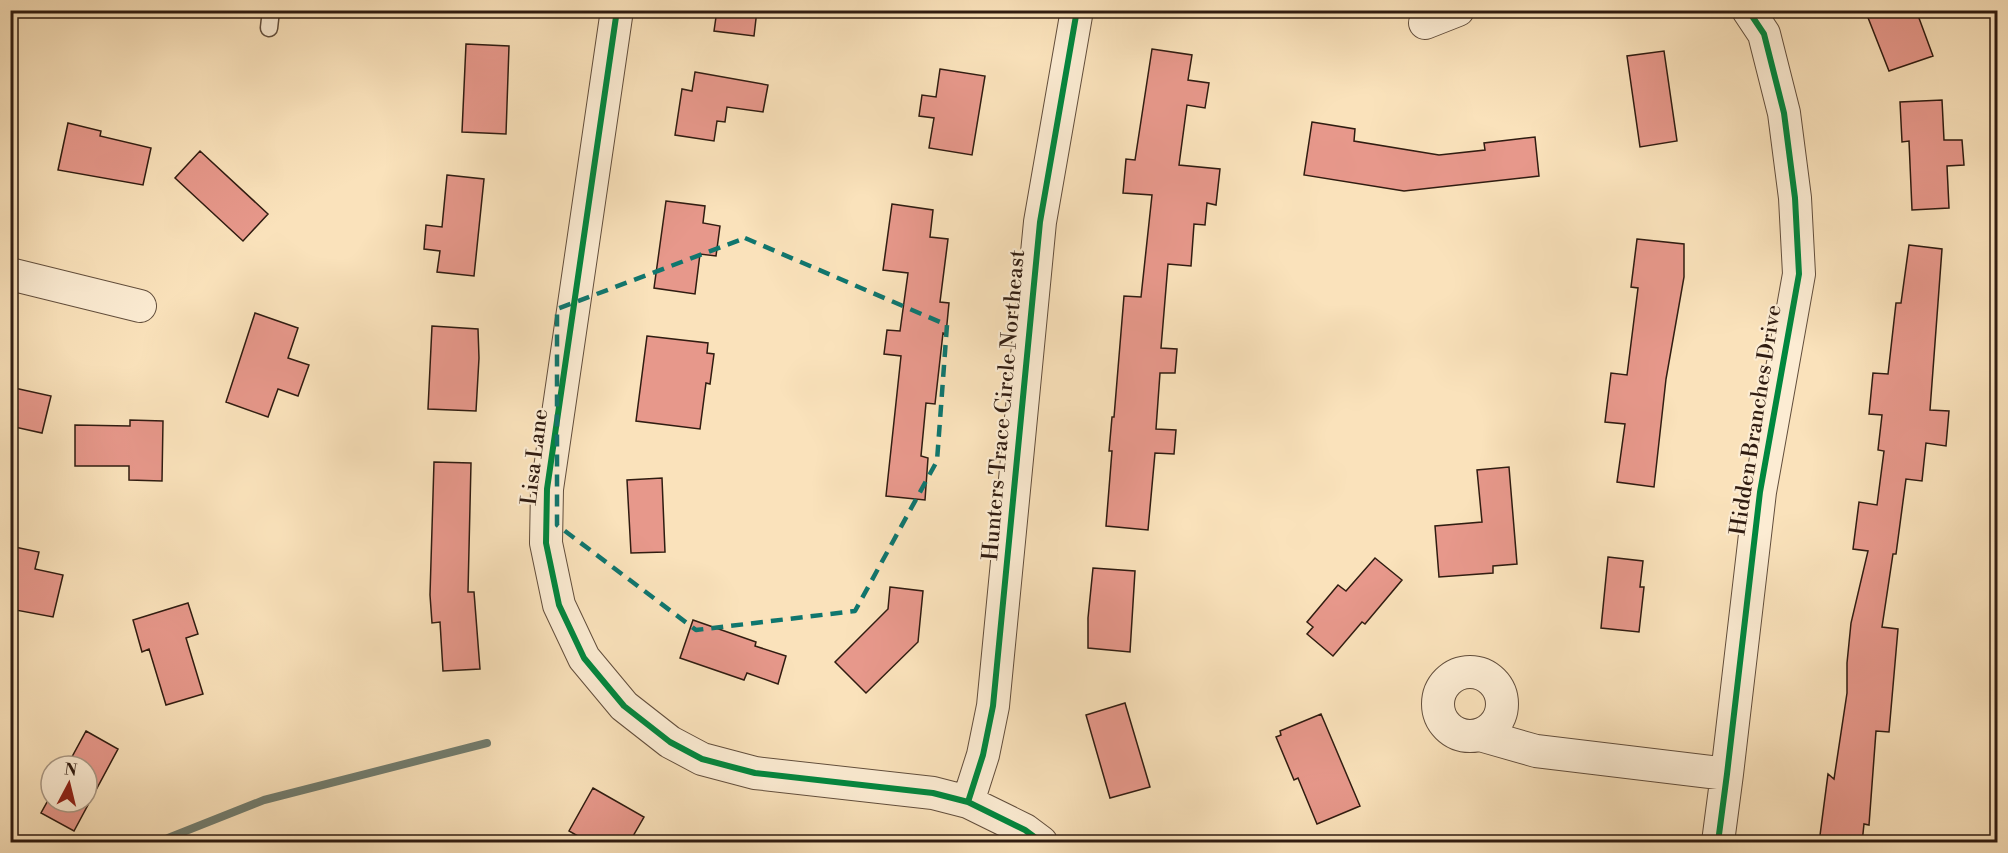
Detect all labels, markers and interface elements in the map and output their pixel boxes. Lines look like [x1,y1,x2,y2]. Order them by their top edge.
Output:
street label: Hunters Trace Circle Northeast [977,248,1031,561]
street label: Hidden Branches Drive [1724,303,1788,537]
street label: Lisa Lane [516,407,554,507]
north arrow [39,754,99,814]
text: N [63,759,79,781]

